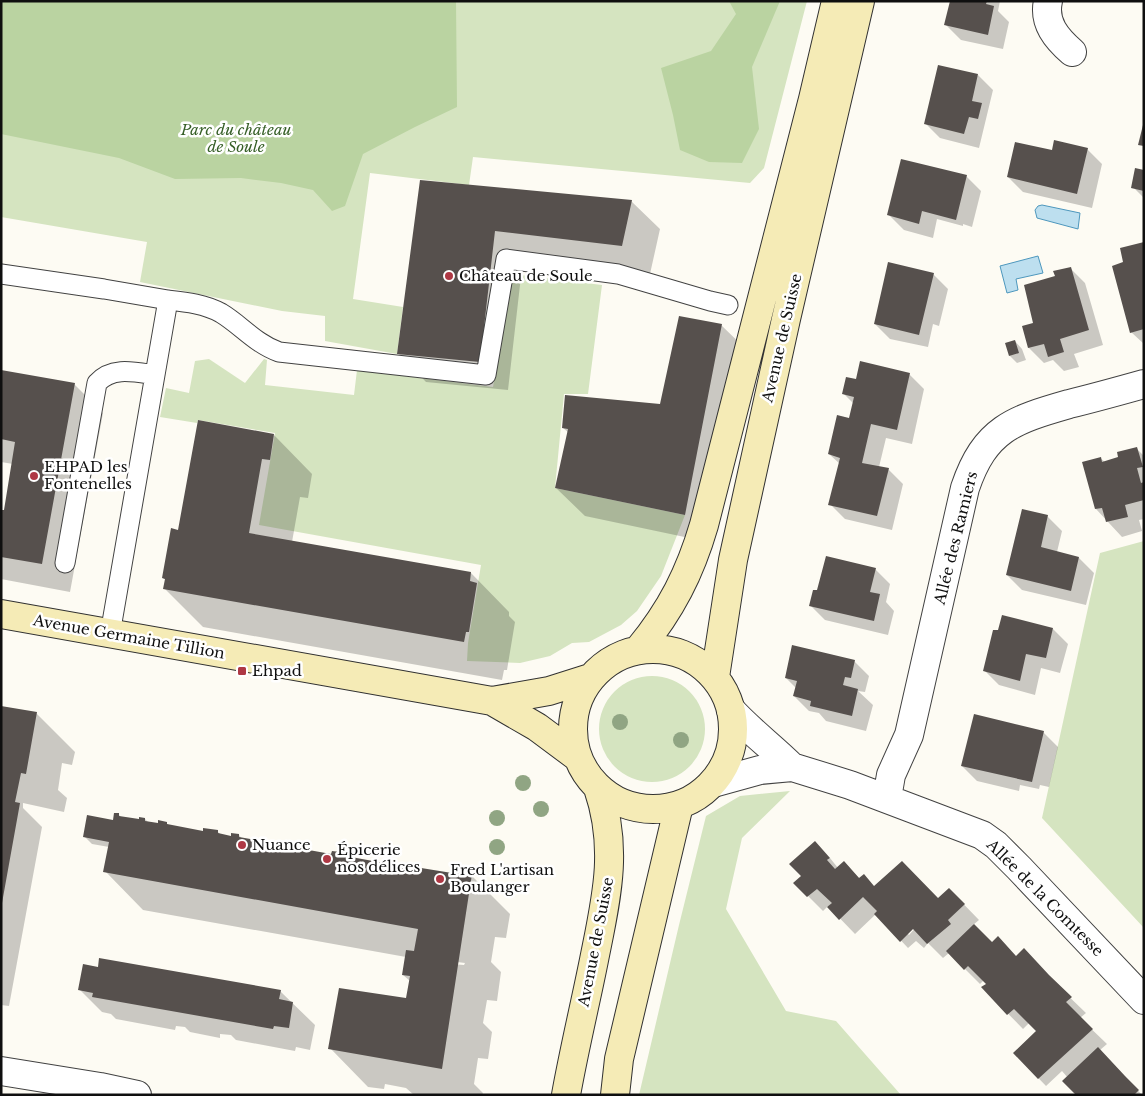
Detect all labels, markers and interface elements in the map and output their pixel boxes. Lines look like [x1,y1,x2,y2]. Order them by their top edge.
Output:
park label: Parc du château de Soule [180,120,291,156]
place label: Château de Soule [459,266,593,285]
marker: Château de Soule [443,270,455,282]
street label: Avenue de Suisse [757,272,806,405]
place label: EHPAD les Fontenelles [44,457,132,493]
street label: Allée des Ramiers [930,469,981,607]
marker: EHPAD les Fontenelles [28,470,40,482]
street label: Avenue Germaine Tillion [31,610,226,663]
place label: Ehpad [252,661,302,680]
marker: Ehpad [236,665,248,677]
place label: Nuance [252,835,311,854]
street label: Allée de la Comtesse [982,835,1108,960]
marker: Nuance [236,839,248,851]
place label: Épicerie nos délices [337,840,421,876]
marker: Épicerie nos délices [321,853,333,865]
place label: Fred L'artisan Boulanger [450,860,554,896]
marker: Fred L'artisan Boulanger [434,873,446,885]
street label: Avenue de Suisse [573,876,617,1009]

